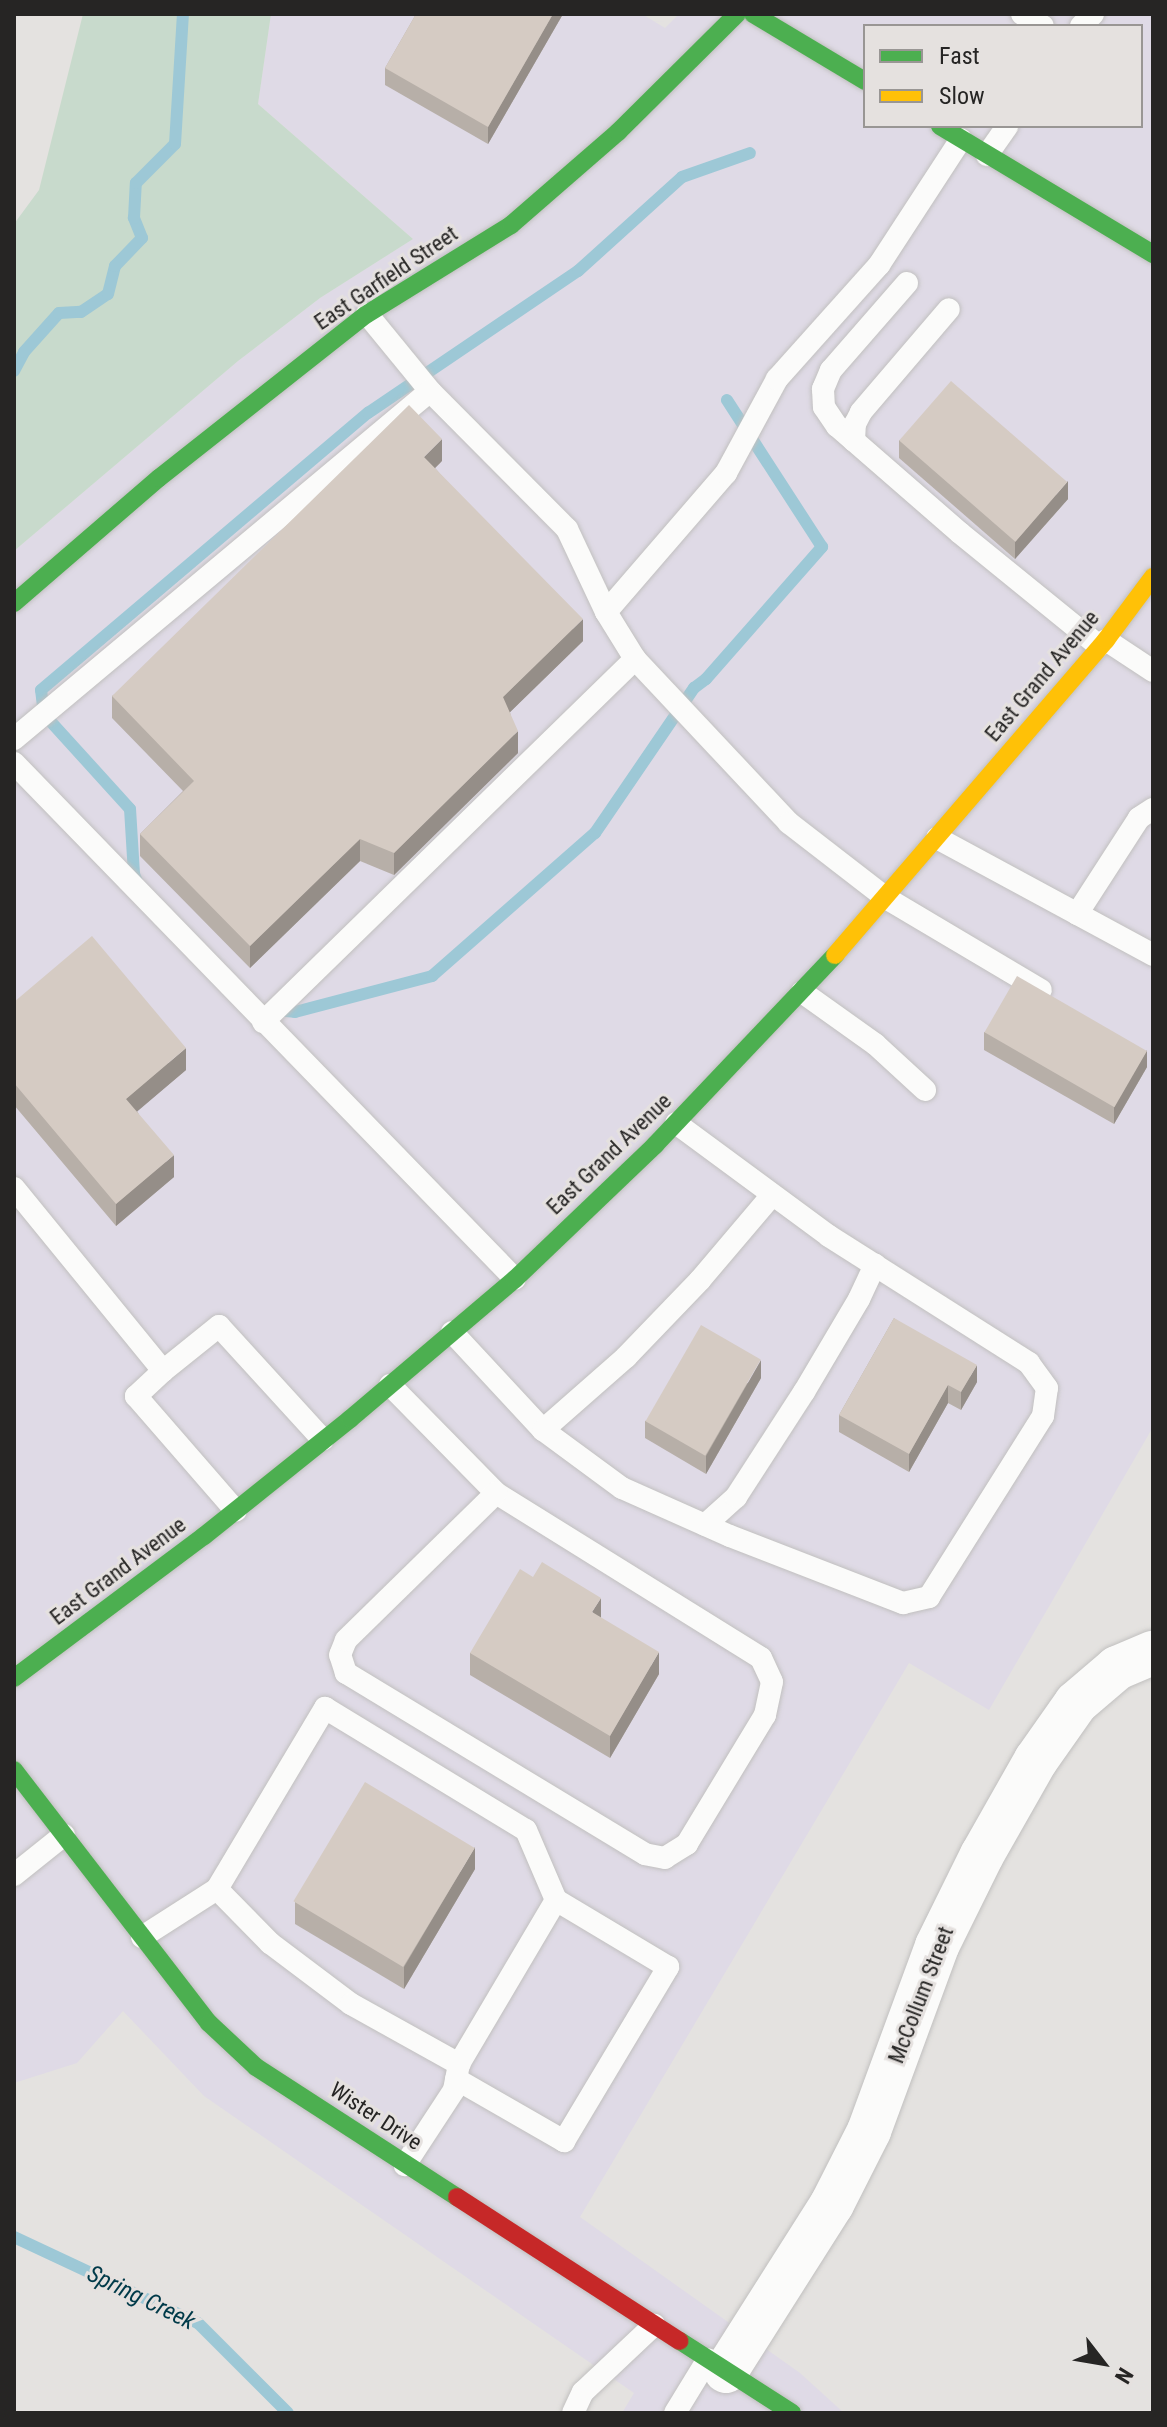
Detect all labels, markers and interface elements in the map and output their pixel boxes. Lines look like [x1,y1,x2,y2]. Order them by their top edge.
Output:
legend [863,24,1143,128]
text: Fast [939,42,980,70]
text: Slow [939,82,985,110]
street label: East Garfield Street [309,220,463,336]
street label: East Grand Avenue [980,605,1104,747]
street label: East Grand Avenue [541,1088,677,1220]
street label: East Grand Avenue [45,1511,191,1631]
street label: McCollum Street [883,1923,959,2067]
street label: Wister Drive [325,2077,427,2155]
water label: Spring Creek [82,2260,200,2336]
north arrow [1063,2323,1143,2403]
text: N [1110,2363,1138,2388]

